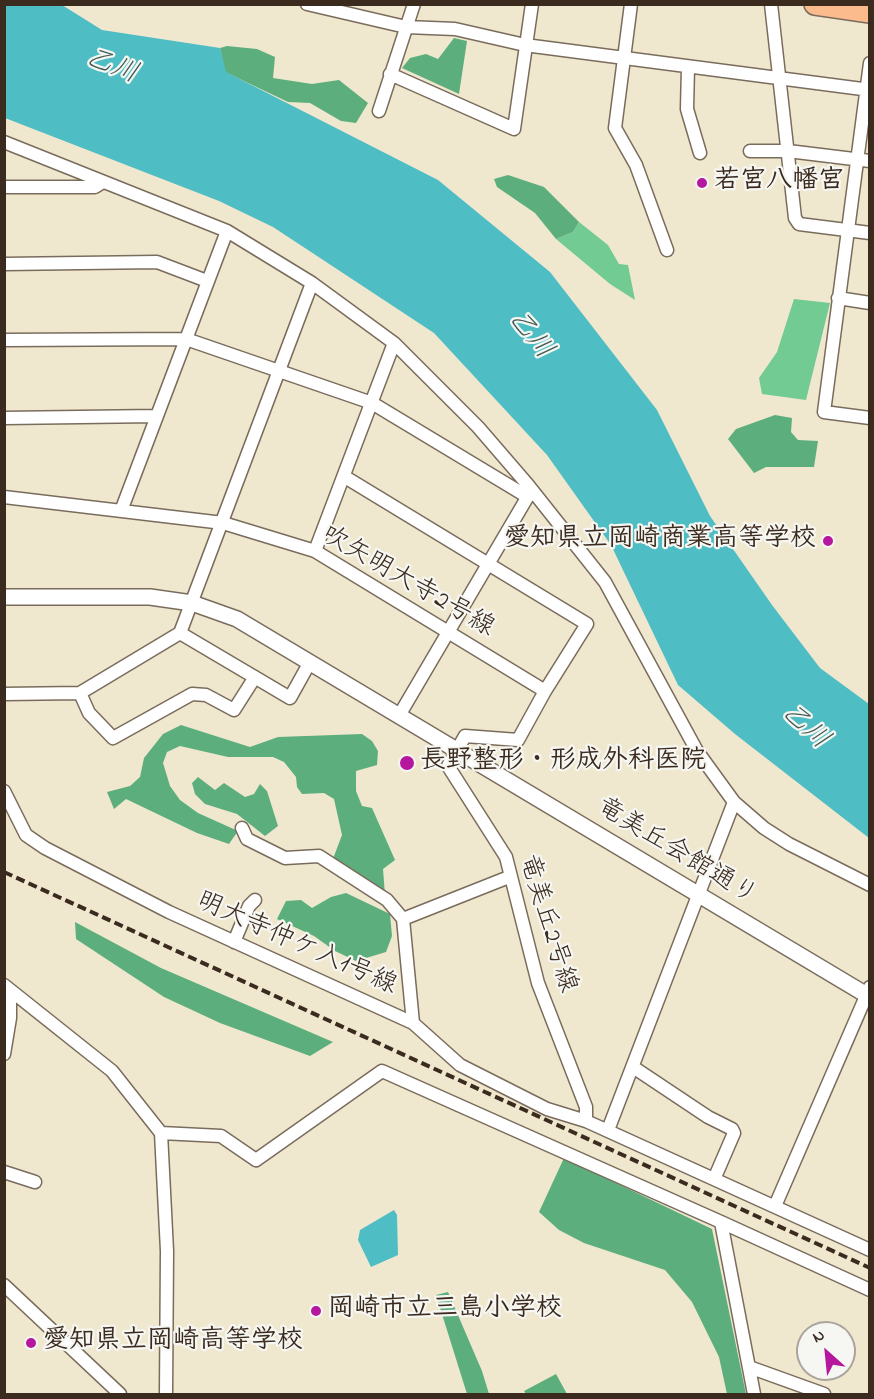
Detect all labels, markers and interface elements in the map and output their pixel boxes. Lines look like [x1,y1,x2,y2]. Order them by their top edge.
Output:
water label: 乙川 [80,43,142,93]
place label: 若宮八幡宮 [714,167,844,199]
marker: 若宮八幡宮 [695,176,709,190]
water label: 乙川 [499,305,559,367]
street label: 吹矢明大寺2号線 [315,521,499,645]
place label: 愛知県立岡崎商業高等学校 [504,525,816,557]
marker: 愛知県立岡崎商業高等学校 [821,534,835,548]
water label: 乙川 [773,698,835,758]
place label: 長野整形・形成外科医院 [420,747,706,779]
marker: 長野整形・形成外科医院 [398,754,416,772]
street label: 竜美丘会館通り [590,793,762,913]
street label: 竜美丘2号線 [510,851,582,997]
street label: 明大寺仲ケ入1号線 [191,887,401,1003]
place label: 岡崎市立三島小学校 [328,1295,562,1327]
marker: 岡崎市立三島小学校 [309,1304,323,1318]
north arrow [796,1321,856,1381]
text: N [808,1324,829,1350]
place label: 愛知県立岡崎高等学校 [43,1327,303,1359]
marker: 愛知県立岡崎高等学校 [24,1336,38,1350]

